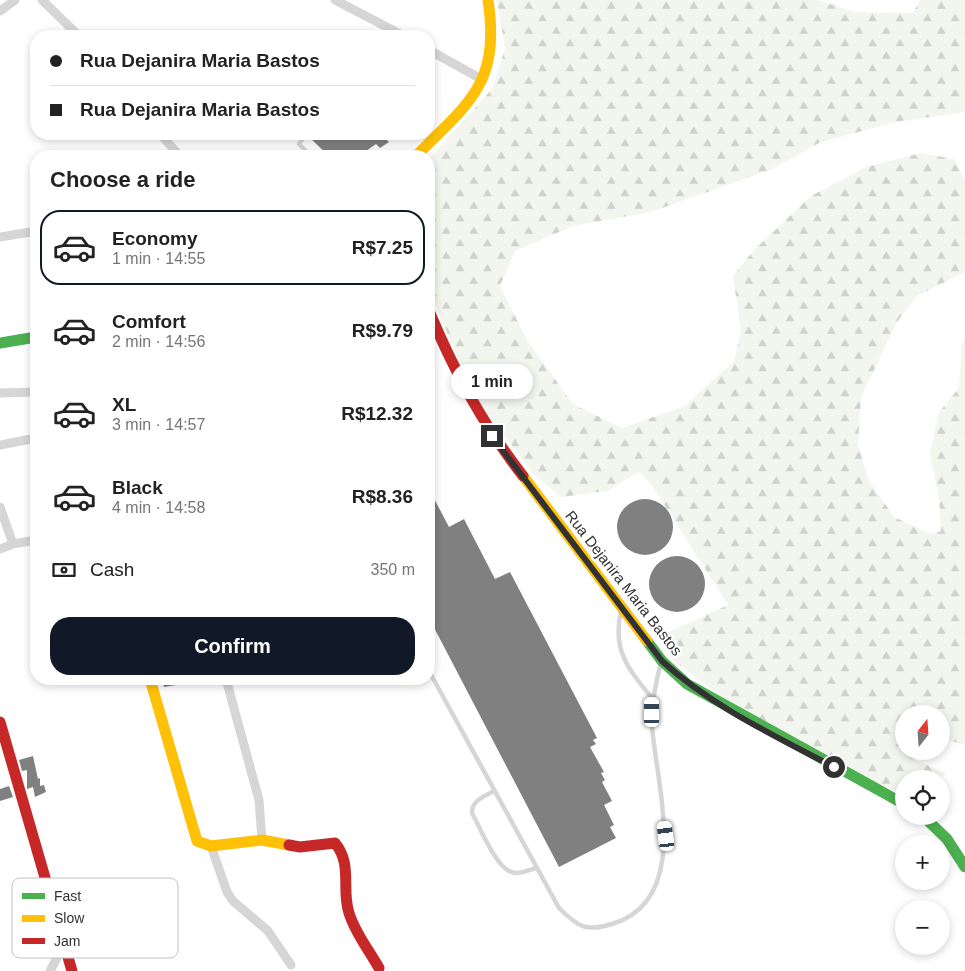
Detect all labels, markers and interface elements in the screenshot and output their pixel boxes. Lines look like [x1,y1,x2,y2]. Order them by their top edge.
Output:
text: Rua Dejanira Maria Bastos [80,50,320,71]
text: Rua Dejanira Maria Bastos [80,99,320,120]
text: Choose a ride [50,167,195,192]
icon: car [52,225,97,270]
text: Economy [112,228,198,249]
text: R$7.25 [352,237,413,258]
text: 1 min · 14:55 [112,250,205,267]
icon: car [52,308,97,353]
text: Comfort [112,311,186,332]
text: R$9.79 [352,320,413,341]
text: 2 min · 14:56 [112,333,205,350]
callout: 1 min [451,364,533,398]
text: 1 min [471,373,513,390]
icon: car [52,391,97,436]
text: XL [112,394,136,415]
text: R$12.32 [341,403,413,424]
text: 3 min · 14:57 [112,416,205,433]
route end [481,425,503,447]
icon: car [52,474,97,519]
text: Black [112,477,163,498]
text: R$8.36 [352,486,413,507]
text: 4 min · 14:58 [112,499,205,516]
street label: Rua Dejanira Maria Bastos [562,507,686,659]
icon: cash [50,556,78,584]
text: Cash [90,559,134,580]
text: 350 m [371,561,415,578]
button: Confirm [50,617,415,675]
car [644,697,659,727]
north arrow [895,705,950,760]
map controls [895,705,950,955]
route start [823,756,845,778]
button: locate [895,770,950,825]
car [656,820,675,852]
button: + [895,835,950,890]
legend [12,878,178,958]
text: Fast [54,888,81,904]
button: − [895,900,950,955]
text: Slow [54,910,85,926]
text: Jam [54,933,80,949]

